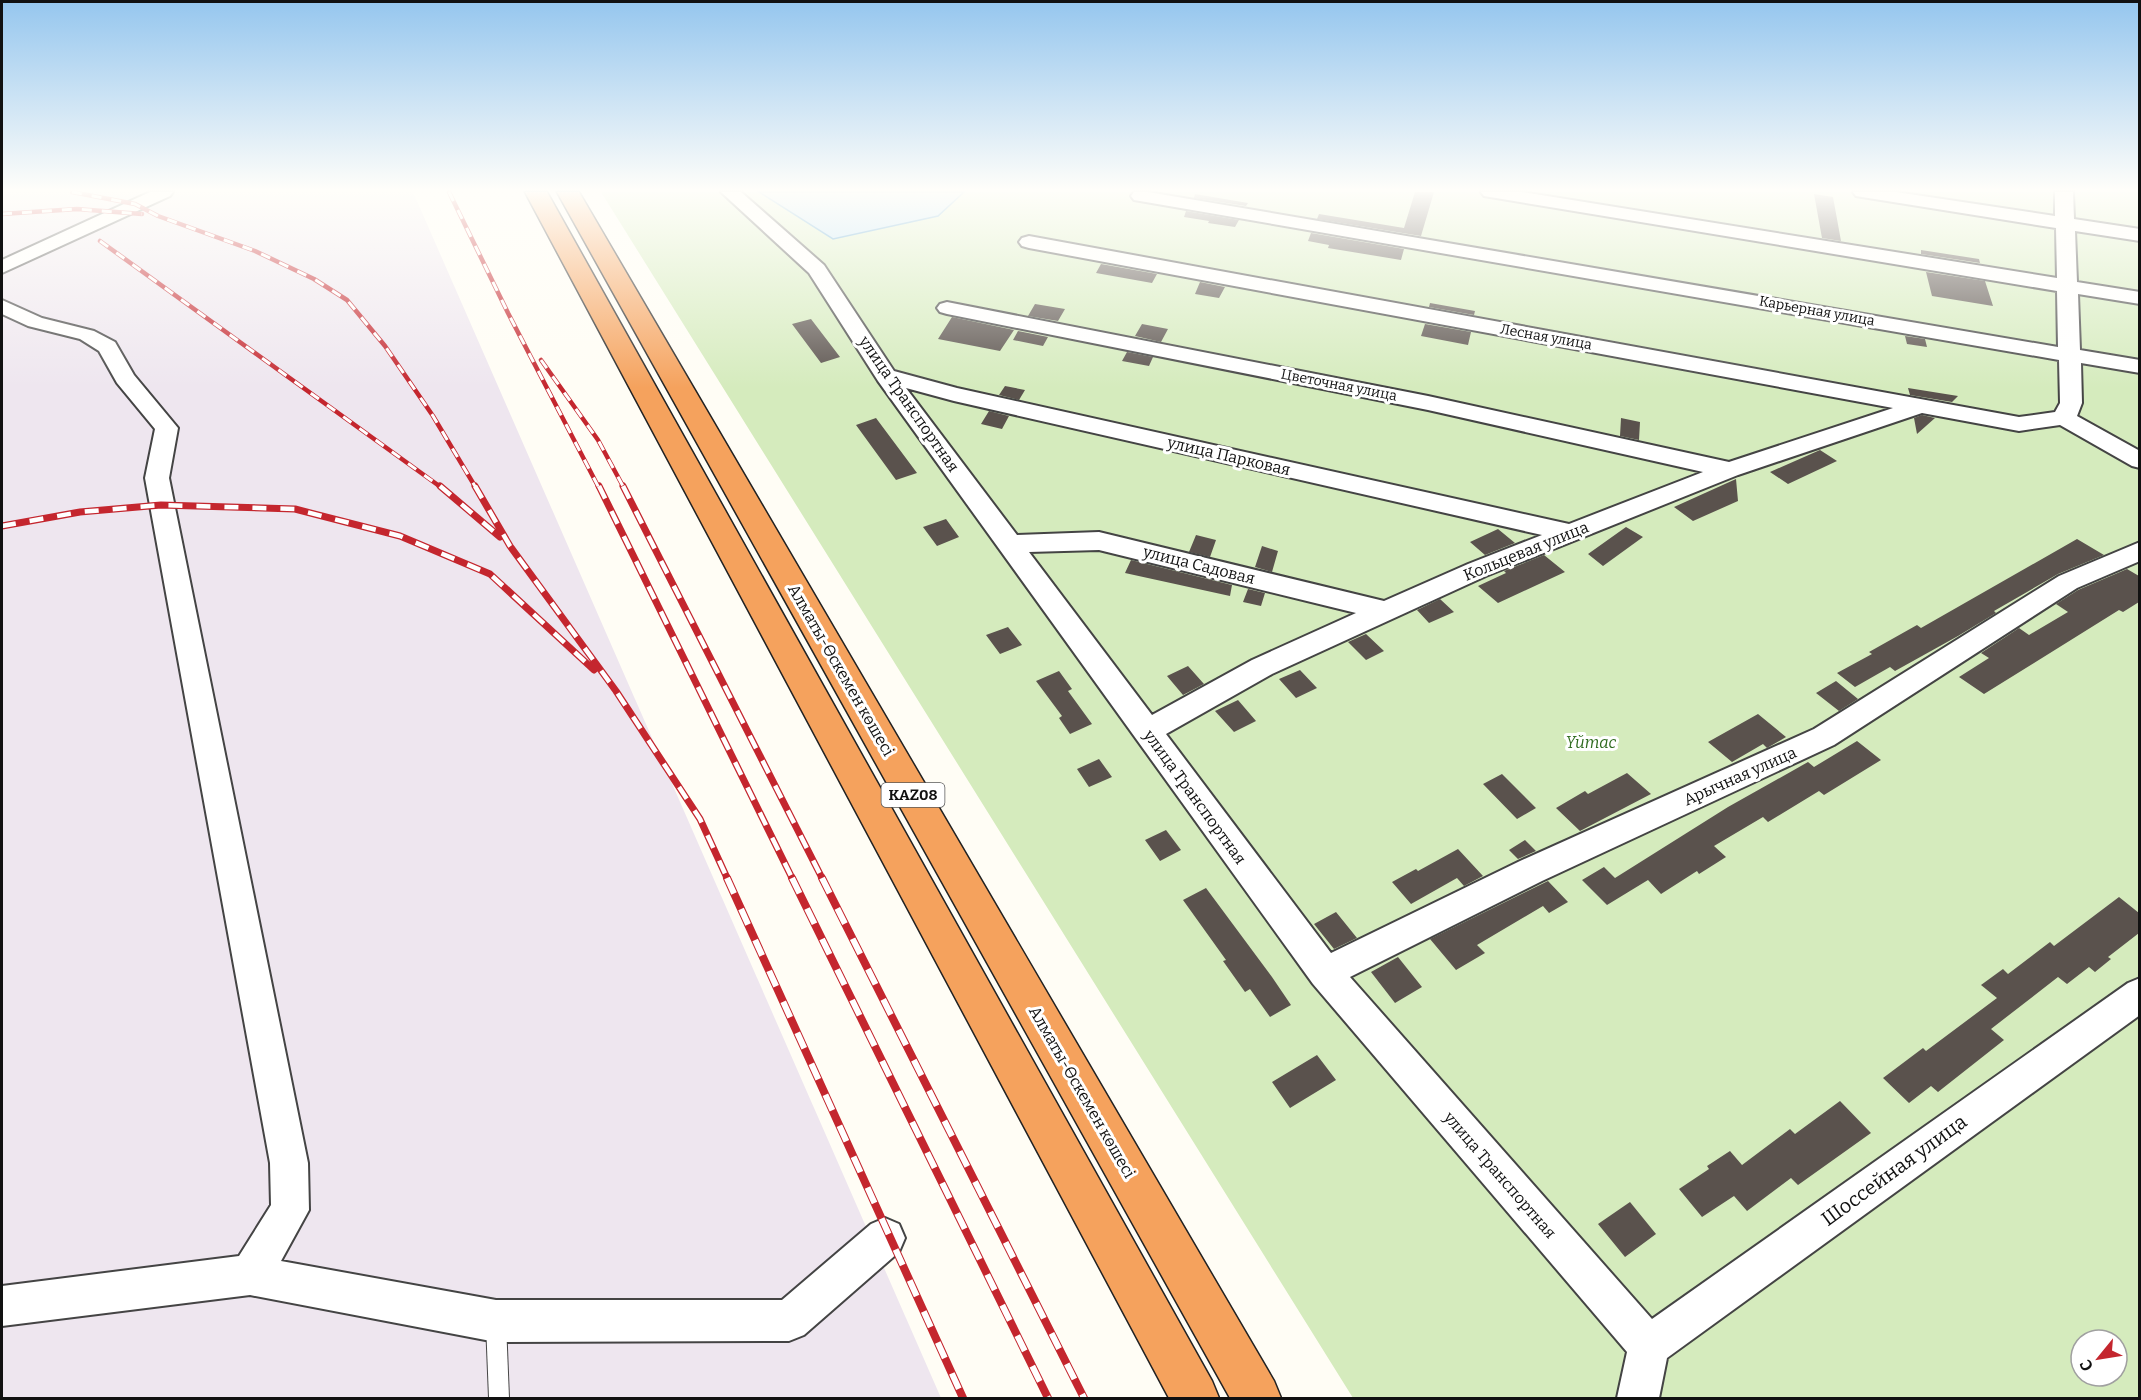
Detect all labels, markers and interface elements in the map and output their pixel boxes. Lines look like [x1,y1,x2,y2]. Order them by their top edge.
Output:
street label: Карьерная улица [1758,292,1876,330]
street label: Лесная улица [1499,321,1594,354]
street label: улица Транспортная [854,332,963,476]
street label: Цветочная улица [1280,365,1399,405]
street label: улица Парковая [1165,432,1292,479]
street label: Кольцевая улица [1461,517,1591,585]
street label: улица Садовая [1140,542,1257,588]
street label: Алматы-Өскемен көшесі [784,581,898,759]
street label: улица Транспортная [1139,725,1250,868]
park label: Үйтас [1566,733,1617,752]
street label: Арычная улица [1681,743,1800,809]
road number: KAZ08 [882,783,944,807]
street label: Алматы-Өскемен көшесі [1025,1003,1139,1181]
street label: улица Транспортная [1439,1107,1560,1242]
street label: Шоссейная улица [1817,1109,1971,1231]
north arrow [2069,1328,2129,1388]
text: С [2076,1356,2097,1374]

